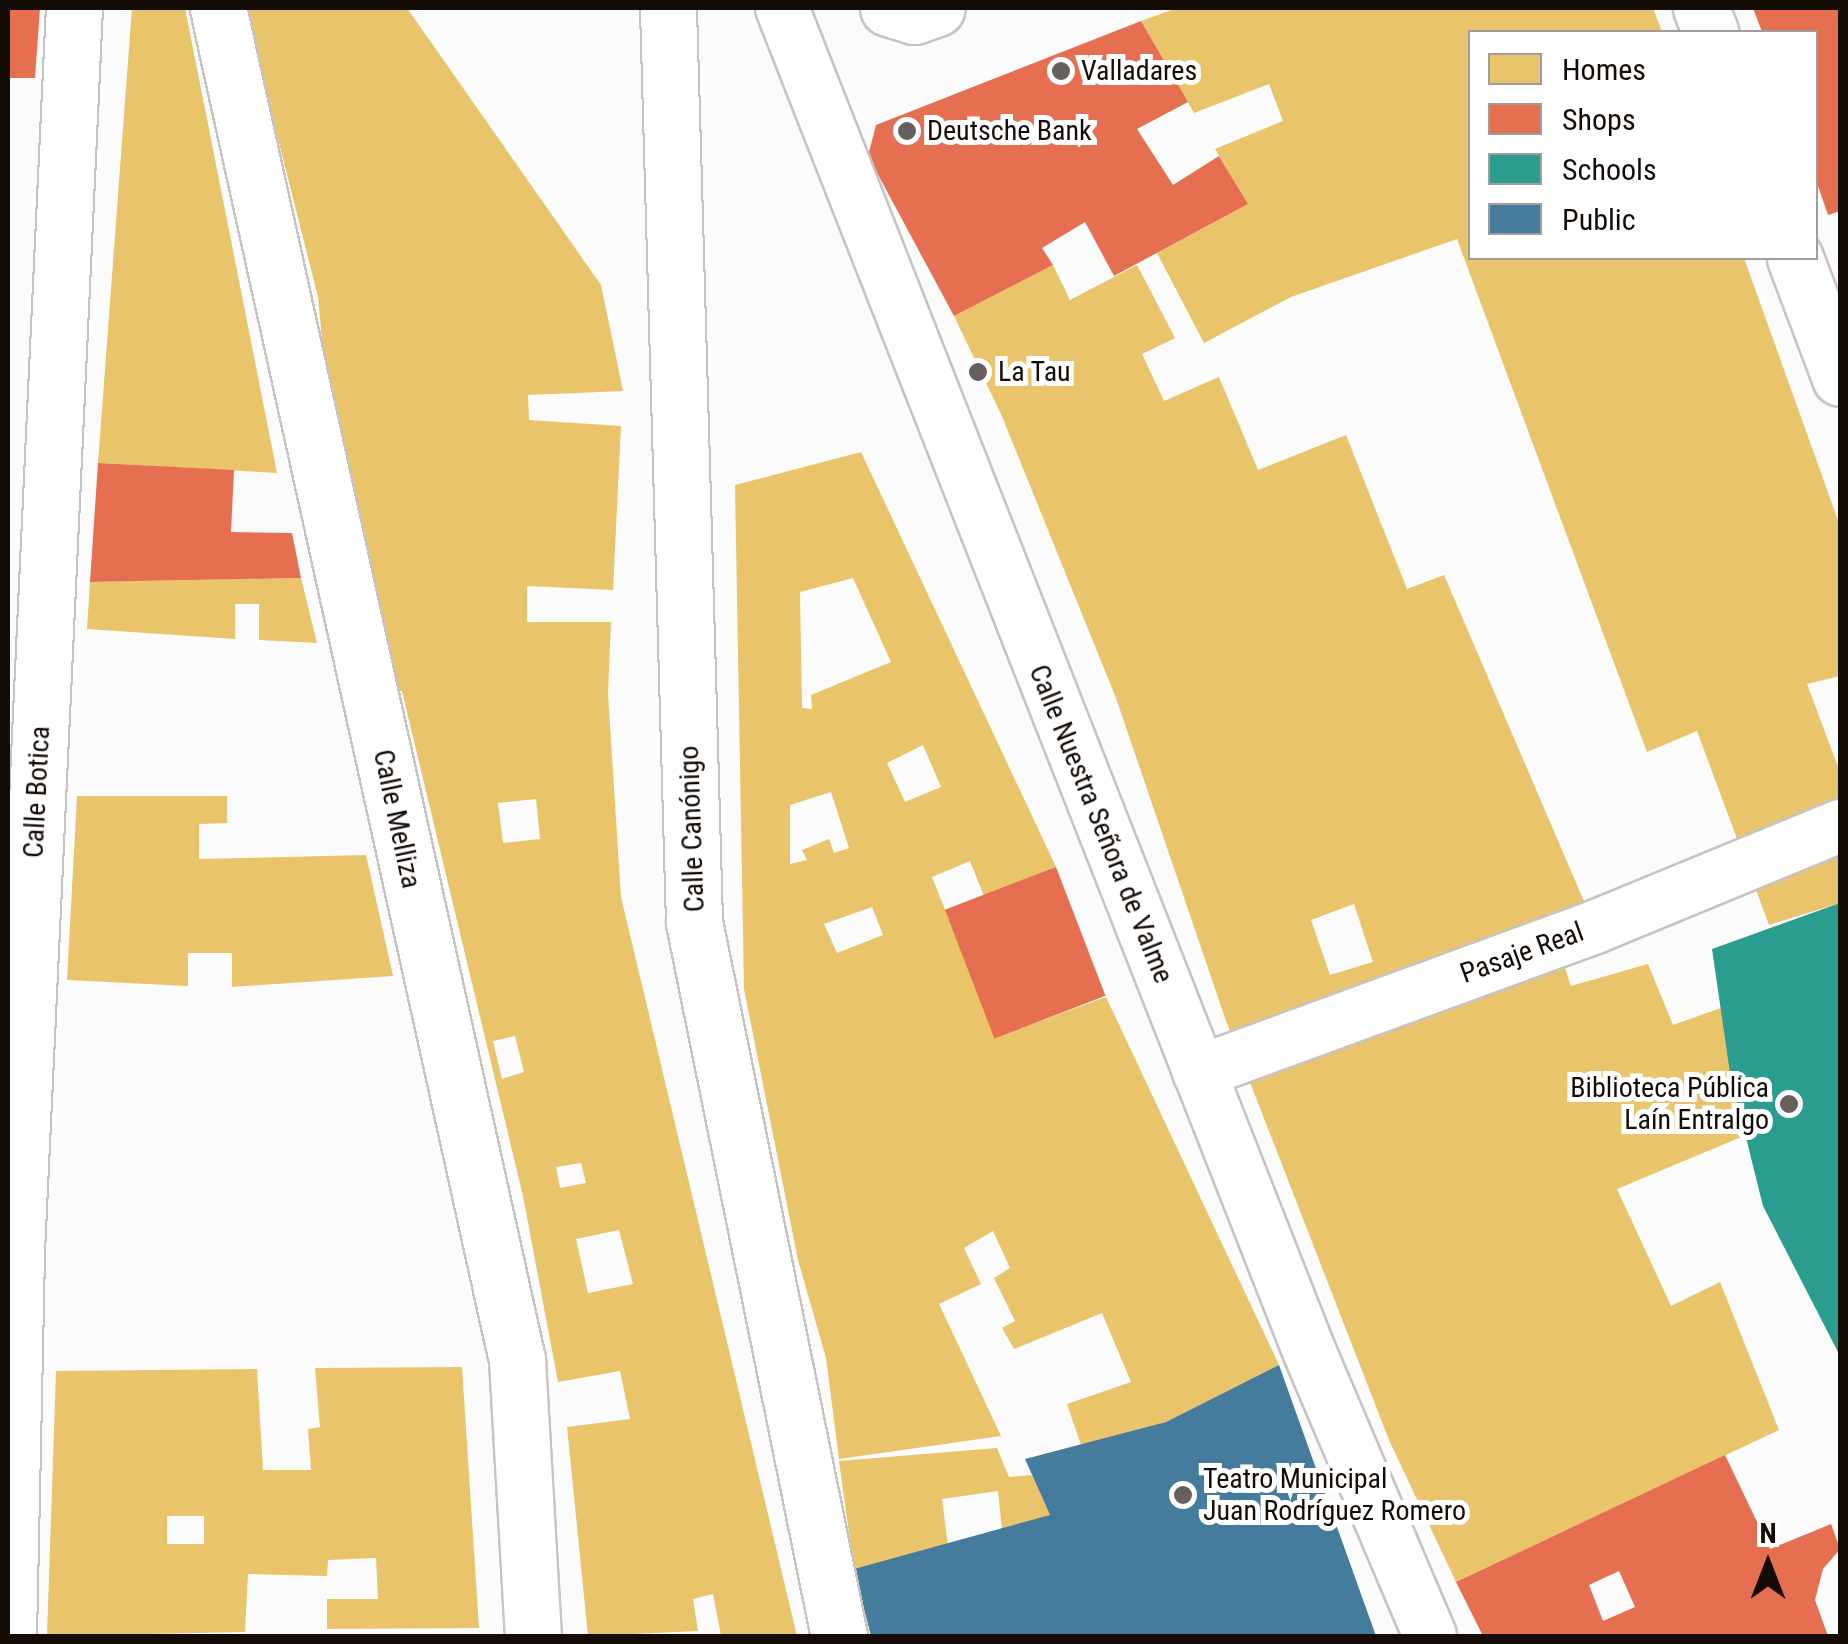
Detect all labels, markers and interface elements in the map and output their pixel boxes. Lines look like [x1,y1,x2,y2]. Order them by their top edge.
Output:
legend [1468,30,1818,260]
text: Homes [1562,52,1646,87]
place label: Valladares [1081,54,1197,88]
marker: Valladares [1050,60,1072,82]
text: Shops [1562,102,1636,137]
place label: Deutsche Bank [927,114,1092,148]
marker: Deutsche Bank [896,120,918,142]
text: Schools [1562,152,1657,187]
text: Public [1562,202,1636,237]
place label: La Tau [998,355,1071,389]
marker: La Tau [967,361,989,383]
street label: Calle Nuestra Señora de Valme [1022,660,1180,988]
street label: Calle Botica [17,725,57,859]
street label: Calle Canónigo [672,745,712,913]
street label: Calle Melliza [366,747,428,891]
street label: Pasaje Real [1456,915,1588,991]
place label: Biblioteca Pública Laín Entralgo [1570,1071,1769,1137]
marker: Biblioteca Pública Laín Entralgo [1778,1093,1800,1115]
place label: Teatro Municipal Juan Rodríguez Romero [1203,1462,1466,1528]
marker: Teatro Municipal Juan Rodríguez Romero [1172,1484,1194,1506]
north arrow [1718,1514,1818,1614]
text: N [1759,1517,1777,1550]

